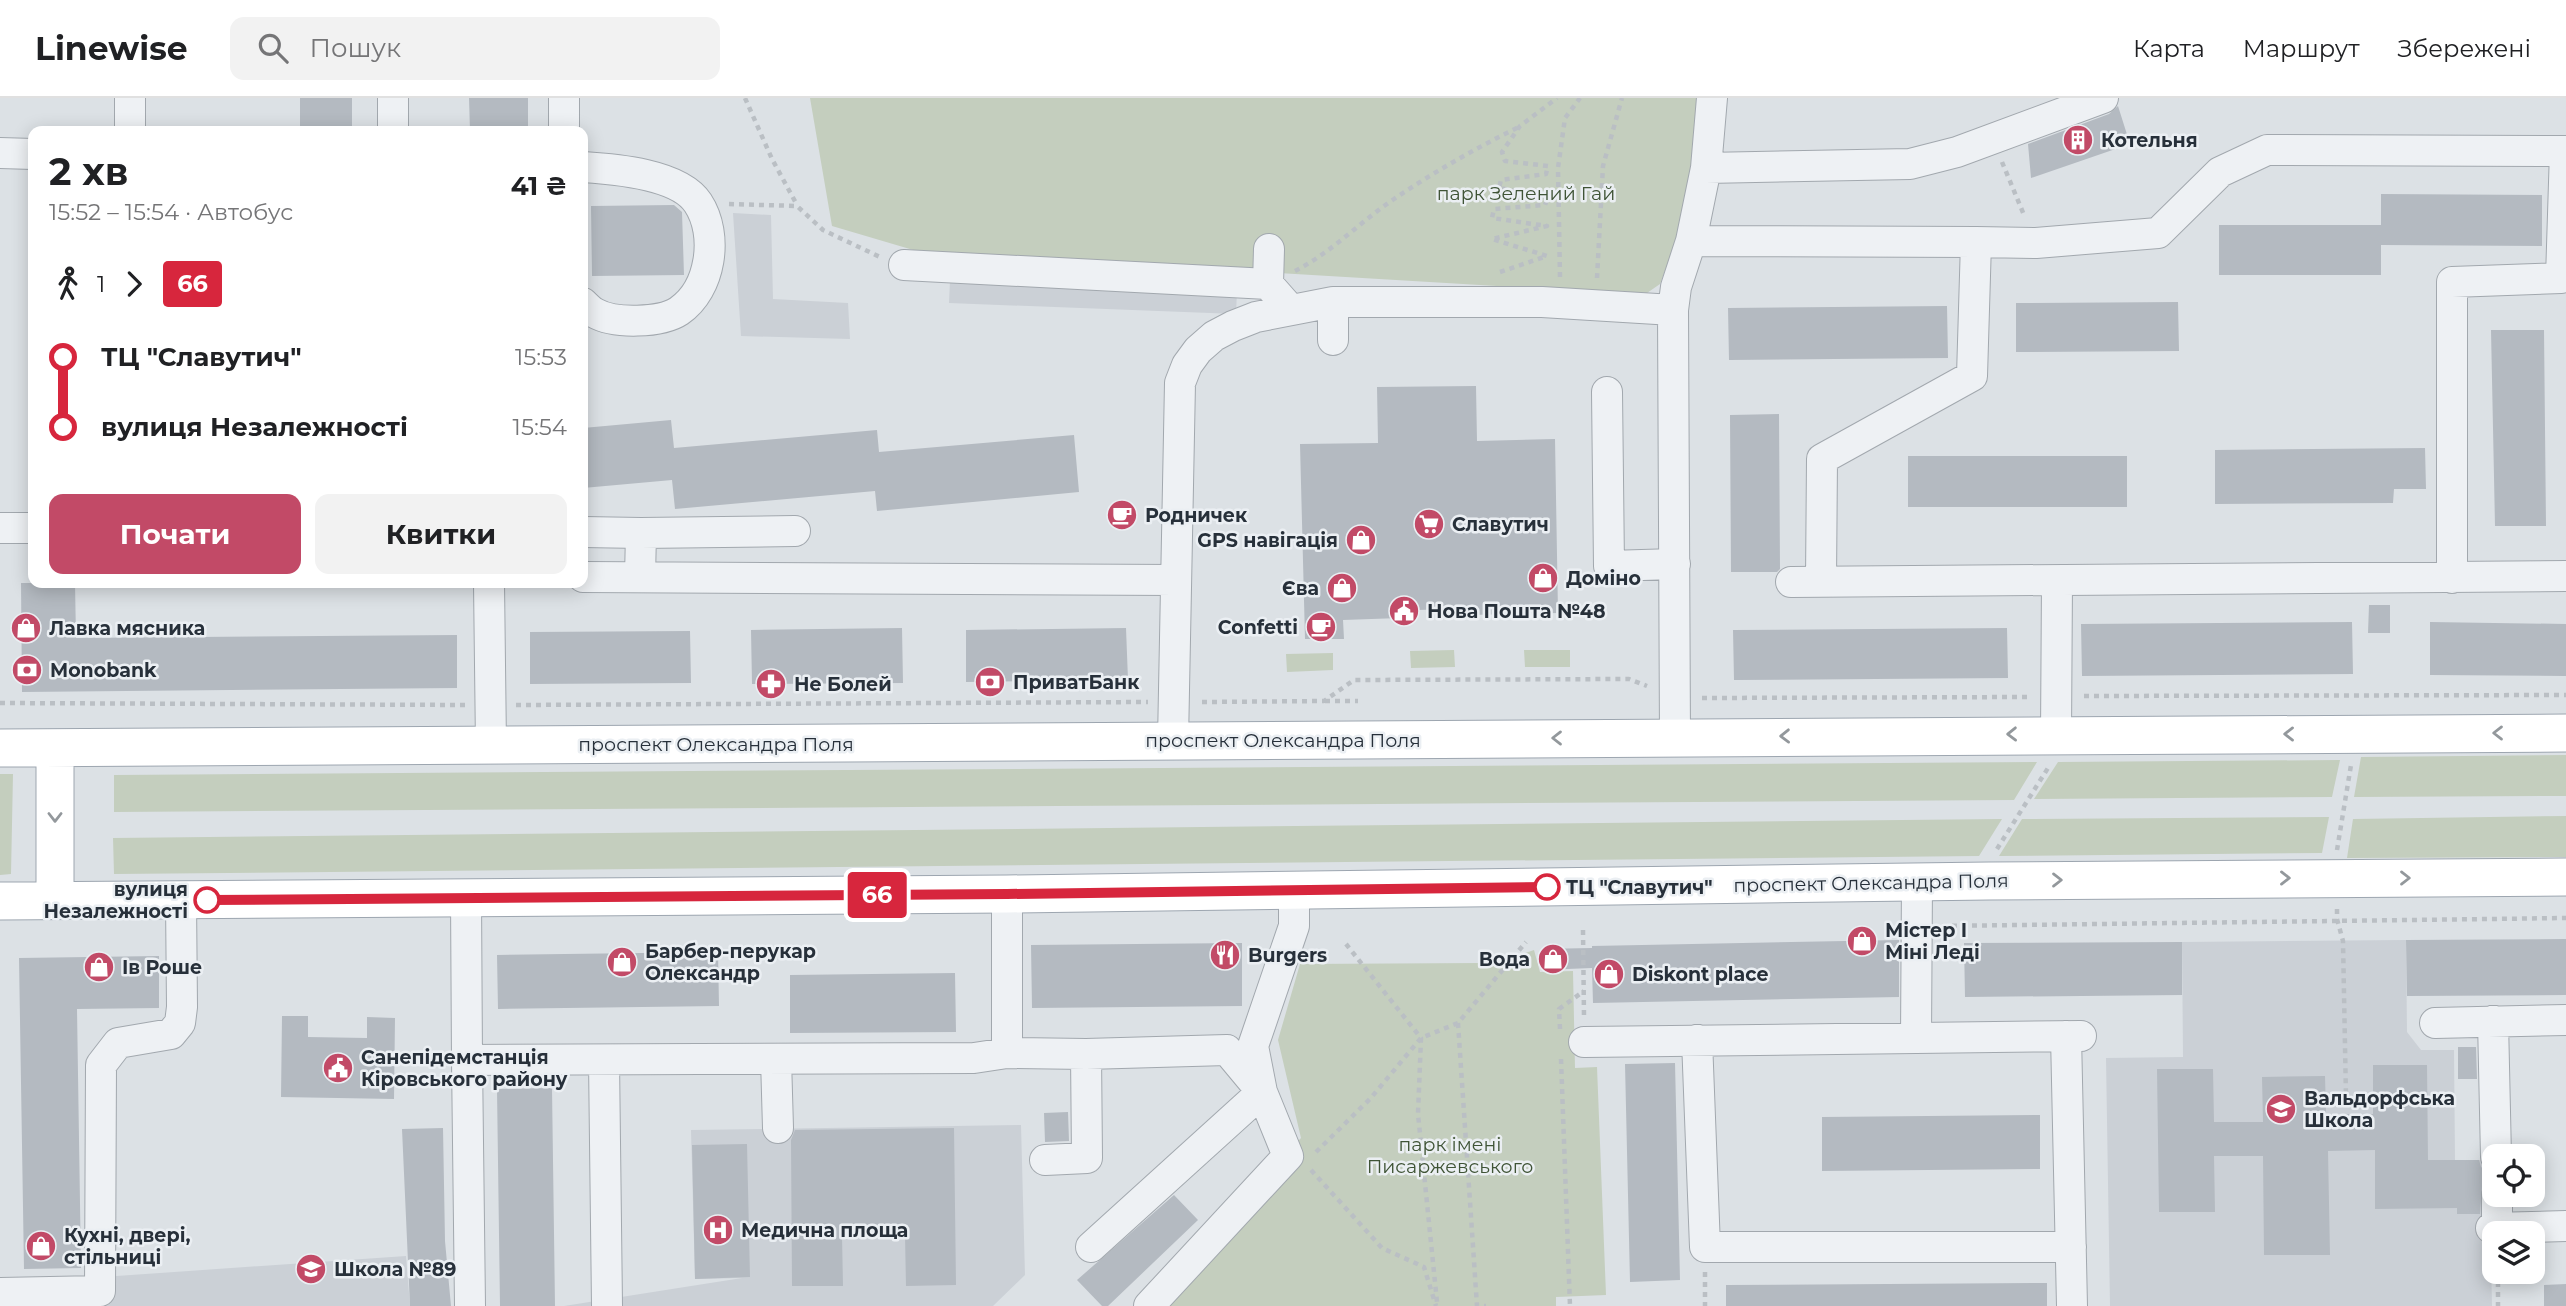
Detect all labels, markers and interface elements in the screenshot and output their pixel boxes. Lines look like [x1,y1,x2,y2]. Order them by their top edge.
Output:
search box [230,17,720,80]
text: Linewise [35,28,188,68]
icon: search [254,29,292,67]
text: Пошук [310,32,401,64]
text: Карта [2133,34,2205,63]
text: Маршрут [2243,34,2360,63]
text: Збережені [2398,34,2531,63]
building icon: Котельня [2061,123,2095,157]
place label: Котельня [2101,129,2198,152]
text: 2 хв [49,148,128,195]
text: 41 ₴ [511,170,567,202]
park label: парк Зелений Гай [1437,182,1615,205]
text: 15:52 – 15:54 · Автобус [49,198,293,226]
icon: walk [49,265,87,303]
icon: forward [115,265,153,303]
text: 66 [177,269,208,298]
text: 1 [97,270,105,298]
text: ТЦ "Славутич" [101,341,302,373]
text: 15:53 [515,343,567,371]
text: вулиця Незалежності [101,411,408,443]
text: 15:54 [513,413,567,441]
button: Почати [49,494,301,574]
button: Квитки [315,494,567,574]
cafe icon: Родничек [1105,498,1139,532]
place label: Родничек [1145,504,1248,527]
supermarket icon: Славутич [1412,507,1446,541]
place label: Славутич [1452,513,1549,536]
shop icon: GPS навігація [1344,523,1378,557]
place label: GPS навігація [1197,529,1338,552]
shop icon: Доміно [1526,561,1560,595]
place label: Доміно [1566,567,1641,590]
shop icon: Єва [1325,571,1359,605]
place label: Єва [1282,577,1319,600]
public building icon: Нова Пошта №48 [1387,594,1421,628]
place label: Нова Пошта №48 [1427,600,1606,623]
cafe icon: Confetti [1304,610,1338,644]
shop icon: Лавка мясника [9,611,43,645]
place label: Confetti [1218,616,1298,639]
place label: Лавка мясника [49,617,205,640]
bank icon: Monobank [10,653,44,687]
place label: Monobank [50,659,157,682]
bank icon: ПриватБанк [973,665,1007,699]
pharmacy icon: Не Болей [754,667,788,701]
place label: ПриватБанк [1013,671,1140,694]
place label: Не Болей [794,673,892,696]
one-way arrow [2492,725,2503,741]
one-way arrow [2006,726,2017,742]
one-way arrow [2283,726,2293,742]
one-way arrow [1779,728,1789,744]
street label: проспект Олександра Поля [1145,729,1421,752]
one-way arrow [1551,730,1562,746]
street label: проспект Олександра Поля [578,733,854,756]
one-way arrow [47,812,63,823]
street label: проспект Олександра Поля [1733,869,2009,897]
one-way arrow [2400,870,2411,886]
one-way arrow [2279,871,2290,886]
line badge: 66 [846,872,908,918]
one-way arrow [2052,872,2063,888]
marker: ТЦ "Славутич" [1534,874,1560,900]
place label: ТЦ "Славутич" [1566,876,1713,899]
place label: вулиця Незалежності [43,878,188,923]
text: 66 [862,880,892,909]
marker: вулиця Незалежності [194,887,220,913]
place label: Містер І Міні Леді [1885,919,1980,964]
shop icon: Містер І Міні Леді [1845,924,1879,958]
restaurant icon: Burgers [1208,938,1242,972]
place label: Барбер-перукар Олександр [645,940,816,985]
shop icon: Вода [1536,942,1570,976]
place label: Burgers [1248,944,1327,967]
shop icon: Барбер-перукар Олександр [605,945,639,979]
place label: Вода [1479,948,1530,971]
shop icon: Ів Роше [82,950,116,984]
place label: Ів Роше [122,956,202,979]
shop icon: Diskont place [1592,957,1626,991]
place label: Diskont place [1632,963,1768,986]
place label: Санепідемстанція Кіровського району [361,1046,568,1091]
public building icon: Санепідемстанція Кіровського району [321,1051,355,1085]
place label: Вальдорфська Школа [2304,1087,2455,1132]
school or university icon: Вальдорфська Школа [2264,1092,2298,1126]
park label: парк імені Писаржевського [1367,1133,1533,1178]
map controls [2482,1144,2545,1284]
button: locate [2482,1144,2545,1207]
hospital icon: Медична площа [701,1213,735,1247]
place label: Медична площа [741,1219,908,1242]
button: layers [2482,1221,2545,1284]
place label: Кухні, двері, стільниці [64,1224,191,1269]
shop icon: Кухні, двері, стільниці [24,1229,58,1263]
school or university icon: Школа №89 [294,1252,328,1286]
place label: Школа №89 [334,1258,456,1281]

